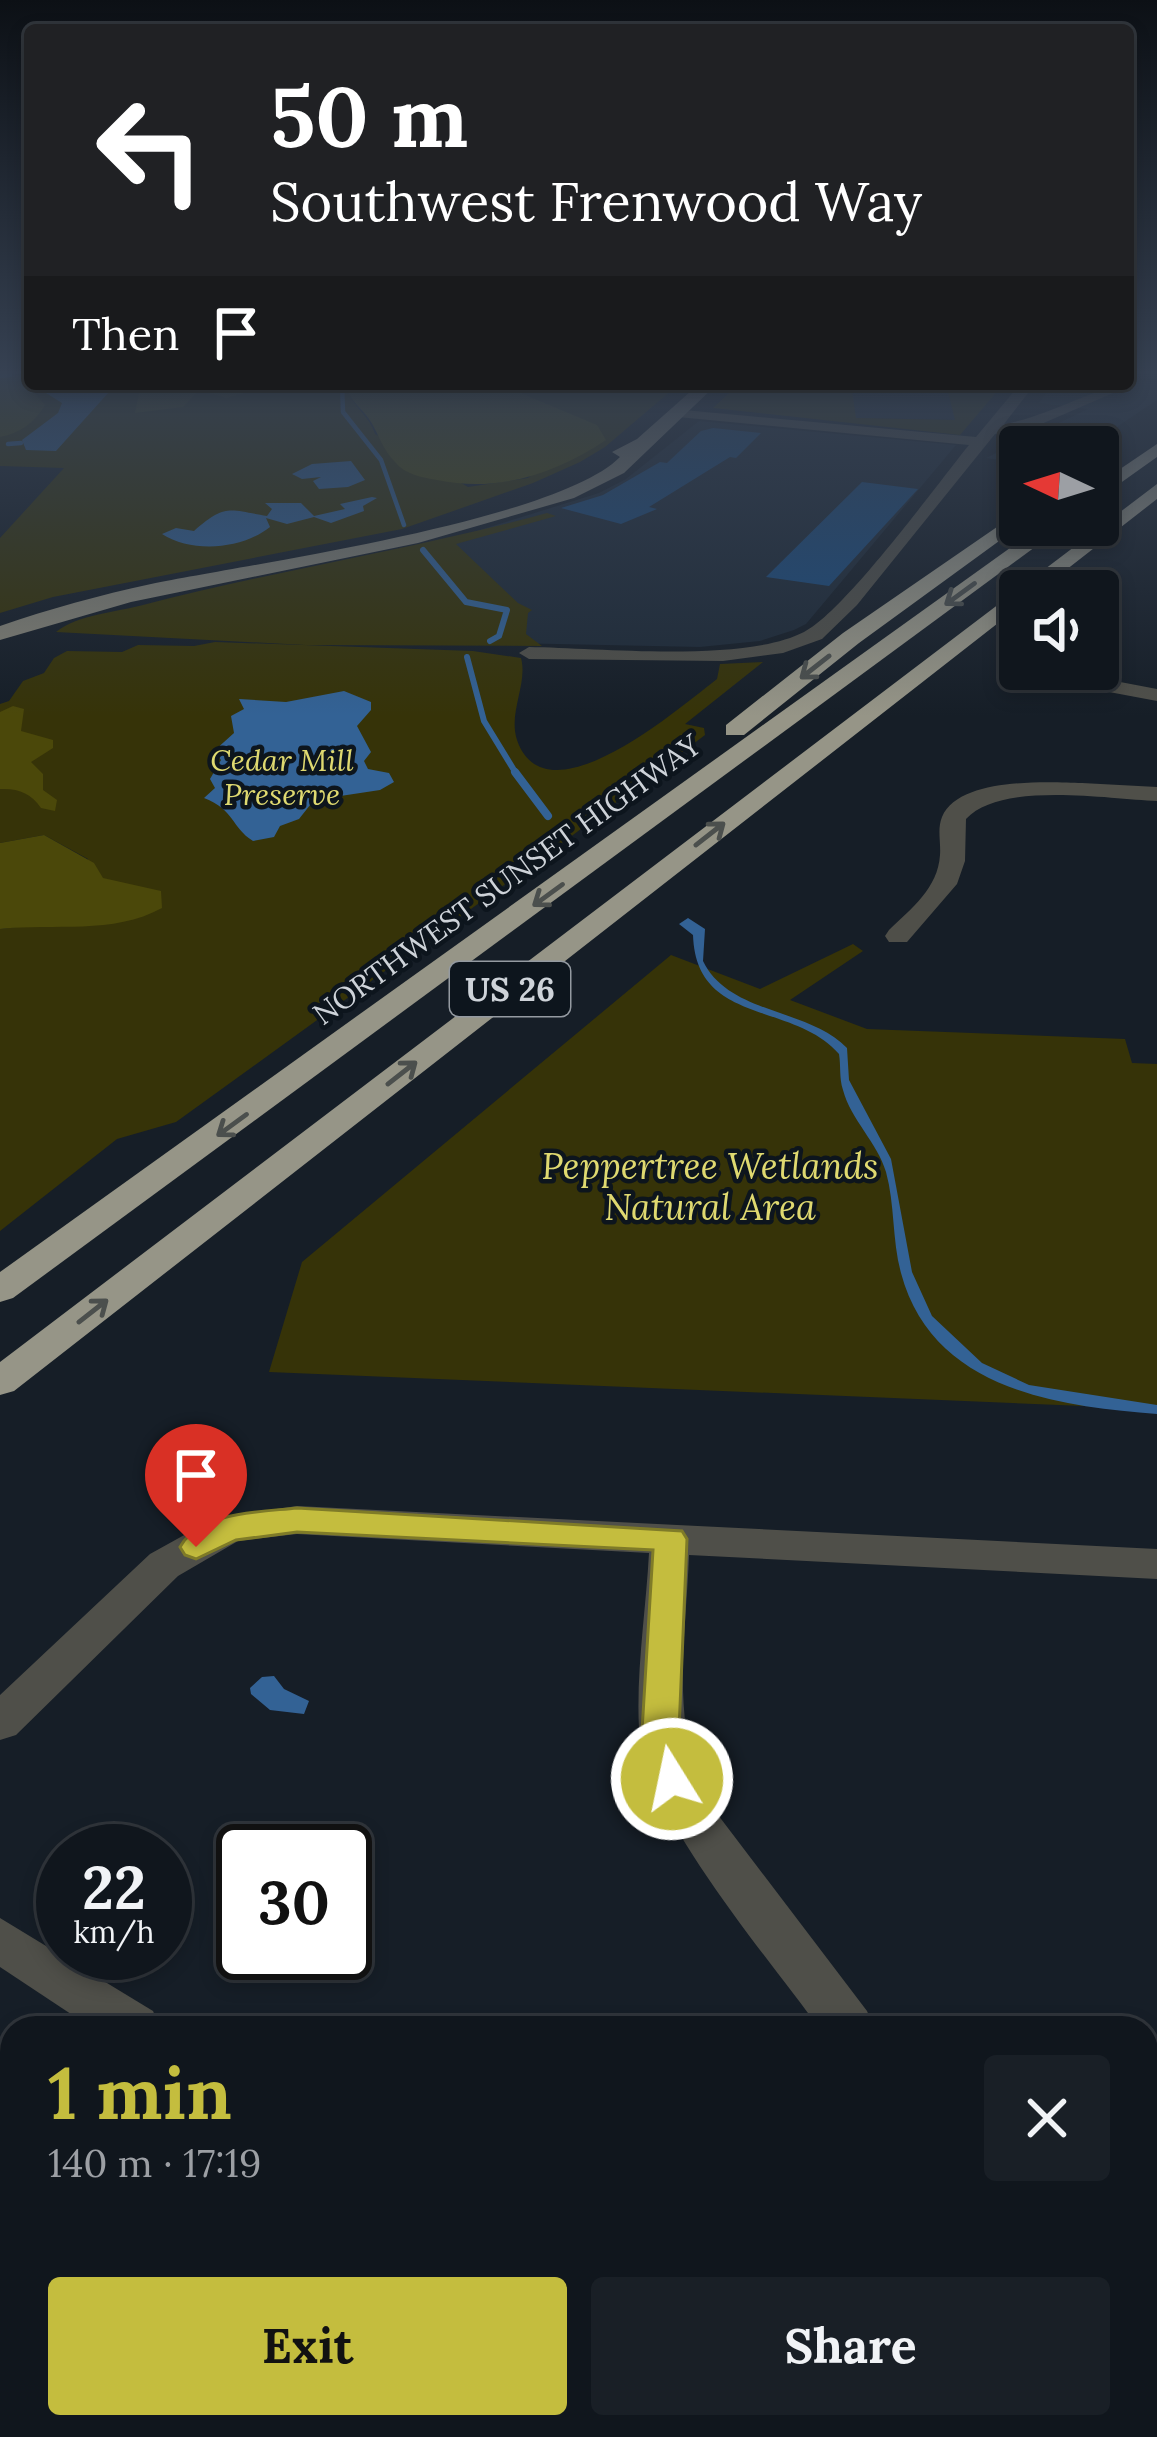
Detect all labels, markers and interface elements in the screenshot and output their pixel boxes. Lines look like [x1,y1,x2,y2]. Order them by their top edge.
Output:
text: 50 m [270,62,468,170]
icon: left [72,72,228,228]
text: Southwest Frenwood Way [270,167,922,236]
icon: arrive [203,300,269,366]
text: Then [72,305,179,362]
north arrow [999,426,1119,546]
map controls [999,426,1119,690]
button: sound [999,570,1119,690]
one-way arrow [944,581,977,607]
one-way arrow [799,653,831,680]
street label: NORTHWEST SUNSET HIGHWAY [305,725,709,1033]
park label: Cedar Mill Preserve [210,741,354,813]
one-way arrow [694,822,726,848]
one-way arrow [532,882,565,908]
road number: US 26 [450,962,570,1016]
one-way arrow [385,1060,417,1086]
one-way arrow [216,1111,249,1137]
park label: Peppertree Wetlands Natural Area [541,1143,879,1230]
one-way arrow [76,1298,108,1324]
pin [145,1424,247,1547]
icon: arrive [163,1442,229,1508]
position arrow [609,1716,735,1842]
speed limit sign: 30 [216,1824,372,1980]
text: 22 [82,1849,146,1925]
text: km/h [73,1913,155,1951]
text: 1 min [48,2047,232,2139]
button: close [984,2055,1110,2181]
text: 140 m · 17:19 [48,2138,262,2188]
button: Exit [48,2277,567,2415]
button: Share [591,2277,1110,2415]

